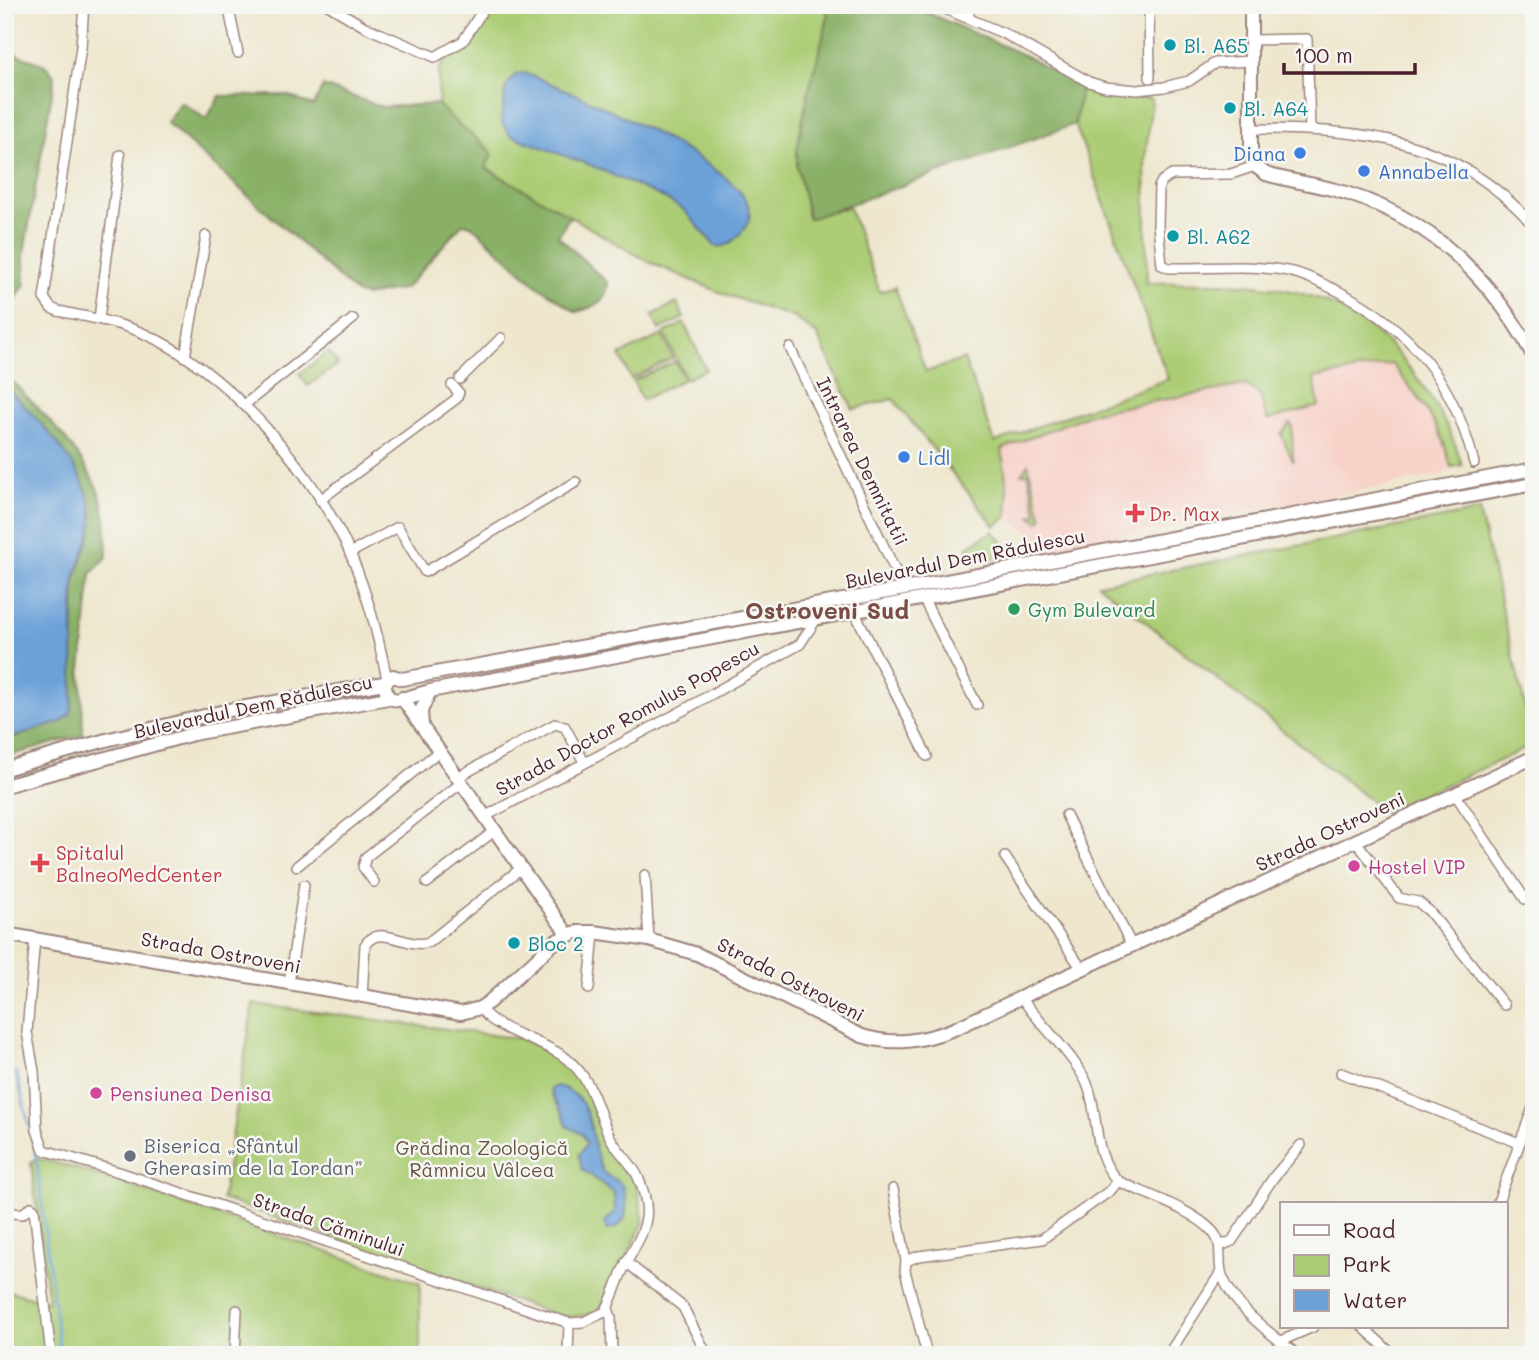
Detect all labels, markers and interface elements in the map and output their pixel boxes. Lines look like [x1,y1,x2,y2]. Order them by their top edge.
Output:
scale bar [1284,32,1415,76]
place label: Bl. A65 [1184,33,1248,58]
marker: Bl. A65 [1162,37,1178,53]
text: 100 m [1294,41,1353,68]
place label: Bl. A64 [1244,96,1308,121]
marker: Bl. A64 [1222,100,1238,116]
place label: Diana [1233,141,1286,166]
marker: Diana [1292,145,1308,161]
place label: Annabella [1378,159,1469,184]
marker: Annabella [1356,163,1372,179]
place label: Bl. A62 [1187,224,1250,249]
marker: Bl. A62 [1165,228,1181,244]
street label: Intrarea Demnitatii [811,373,915,549]
place label: Lidl [918,445,951,470]
marker: Lidl [896,449,912,465]
place label: Dr. Max [1149,501,1220,526]
marker: Dr. Max [1127,505,1143,521]
street label: Bulevardul Dem Rădulescu [843,523,1087,593]
district label: Ostroveni Sud [745,595,909,625]
place label: Gym Bulevard [1028,597,1155,622]
marker: Gym Bulevard [1006,601,1022,617]
street label: Strada Doctor Romulus Popescu [491,635,763,801]
street label: Bulevardul Dem Rădulescu [131,668,375,744]
street label: Strada Ostroveni [1251,785,1409,877]
place label: Spitalul BalneoMedCenter [56,840,222,887]
marker: Spitalul BalneoMedCenter [30,853,50,873]
place label: Hostel VIP [1368,854,1466,879]
marker: Hostel VIP [1346,858,1362,874]
street label: Strada Ostroveni [139,926,303,978]
place label: Bloc 2 [528,931,584,956]
street label: Strada Ostroveni [713,931,869,1027]
marker: Bloc 2 [506,935,522,951]
place label: Pensiunea Denisa [110,1081,272,1106]
marker: Pensiunea Denisa [88,1085,104,1101]
place label: Biserica „Sfântul Gherasim de la Iordan” [144,1133,363,1180]
park label: Grădina Zoologică Râmnicu Vâlcea [396,1135,568,1182]
marker: Biserica „Sfântul Gherasim de la Iordan” [122,1148,138,1164]
street label: Strada Căminului [250,1186,408,1262]
legend [1280,1202,1508,1328]
text: Road [1343,1216,1395,1243]
text: Park [1343,1250,1391,1277]
text: Water [1343,1286,1407,1313]

